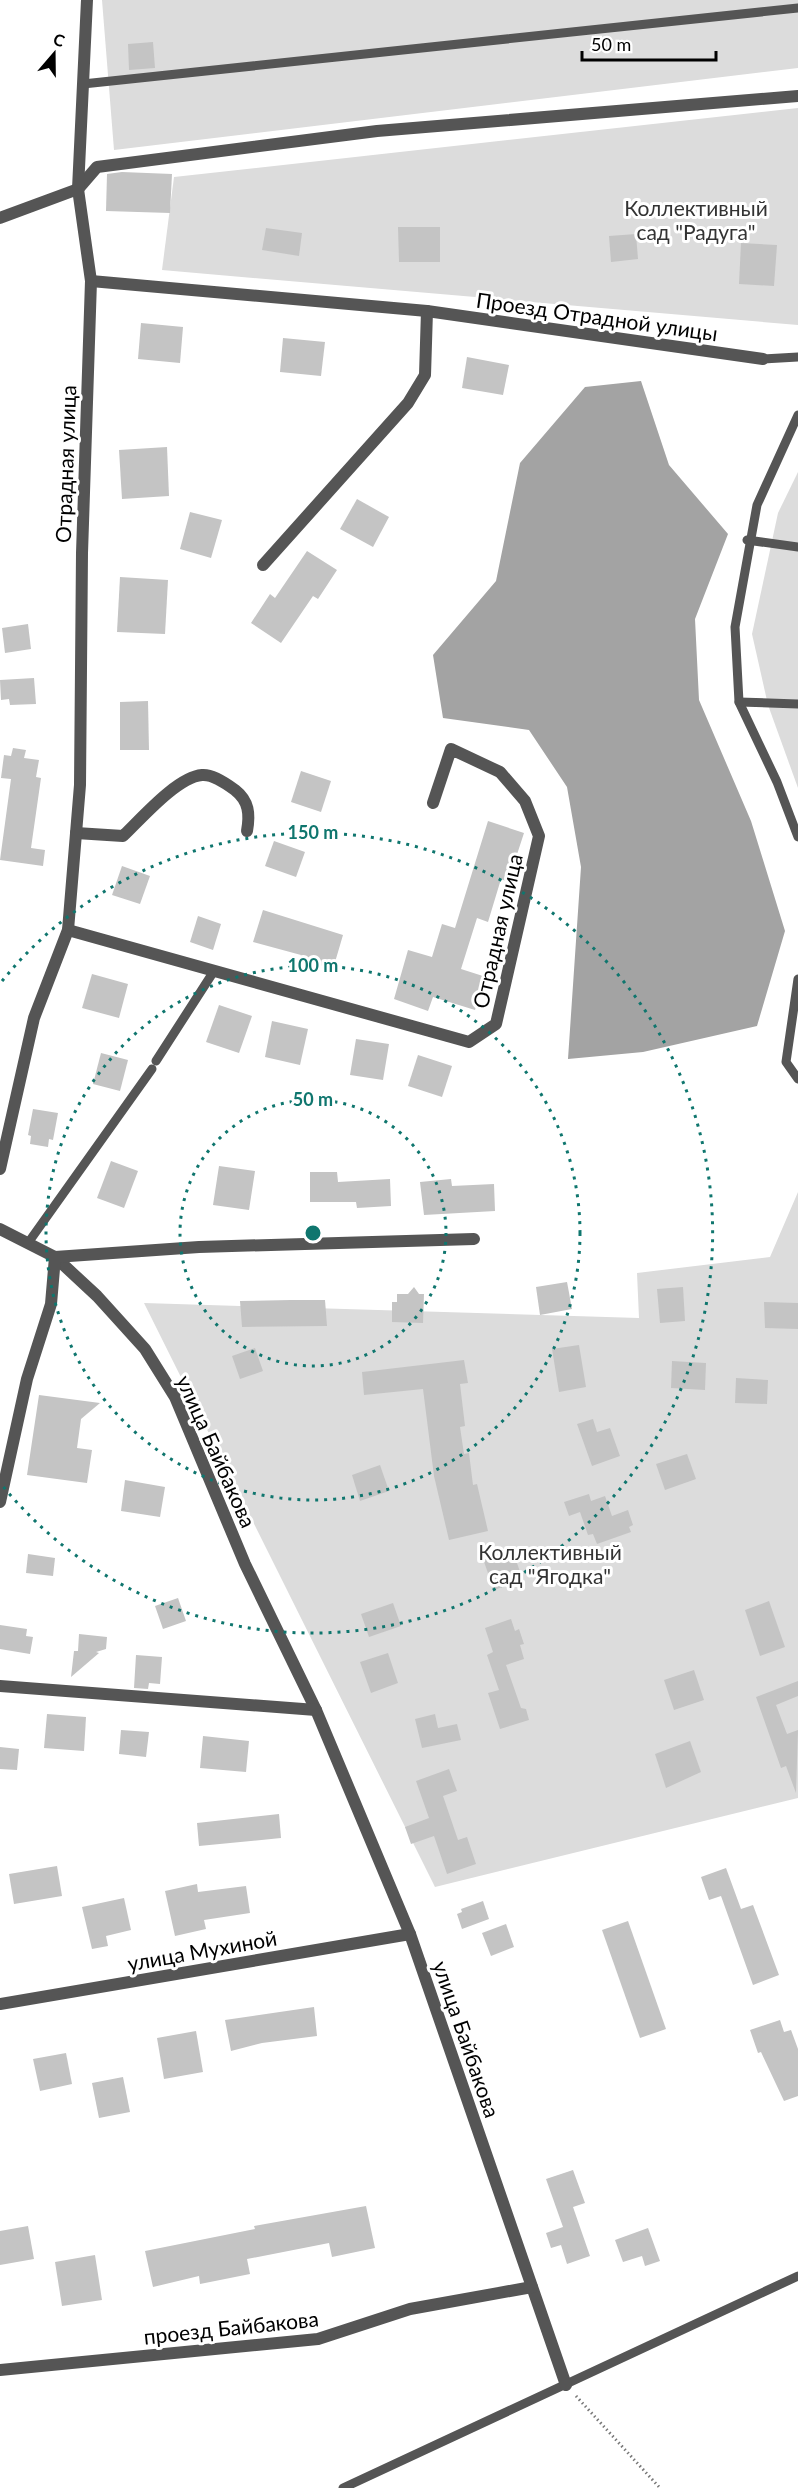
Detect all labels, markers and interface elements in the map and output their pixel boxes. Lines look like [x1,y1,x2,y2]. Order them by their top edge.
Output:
north arrow [24,24,84,84]
scale bar [582,24,716,62]
text: С [51,29,68,50]
text: 50 m [591,33,631,55]
park label: Коллективный сад "Радуга" [624,195,768,244]
street label: Проезд Отрадной улицы [475,287,719,345]
street label: Отрадная улица [50,385,80,543]
text: 150 m [288,821,338,843]
street label: Отрадная улица [467,851,527,1011]
text: 100 m [288,954,338,976]
text: 50 m [293,1088,333,1110]
centre of rings [303,1223,323,1243]
street label: улица Байбакова [172,1371,262,1531]
park label: Коллективный сад "Ягодка" [478,1539,622,1588]
street label: улица Мухиной [125,1925,279,1975]
street label: улица Байбакова [428,1957,506,2121]
street label: проезд Байбакова [142,2305,320,2349]

